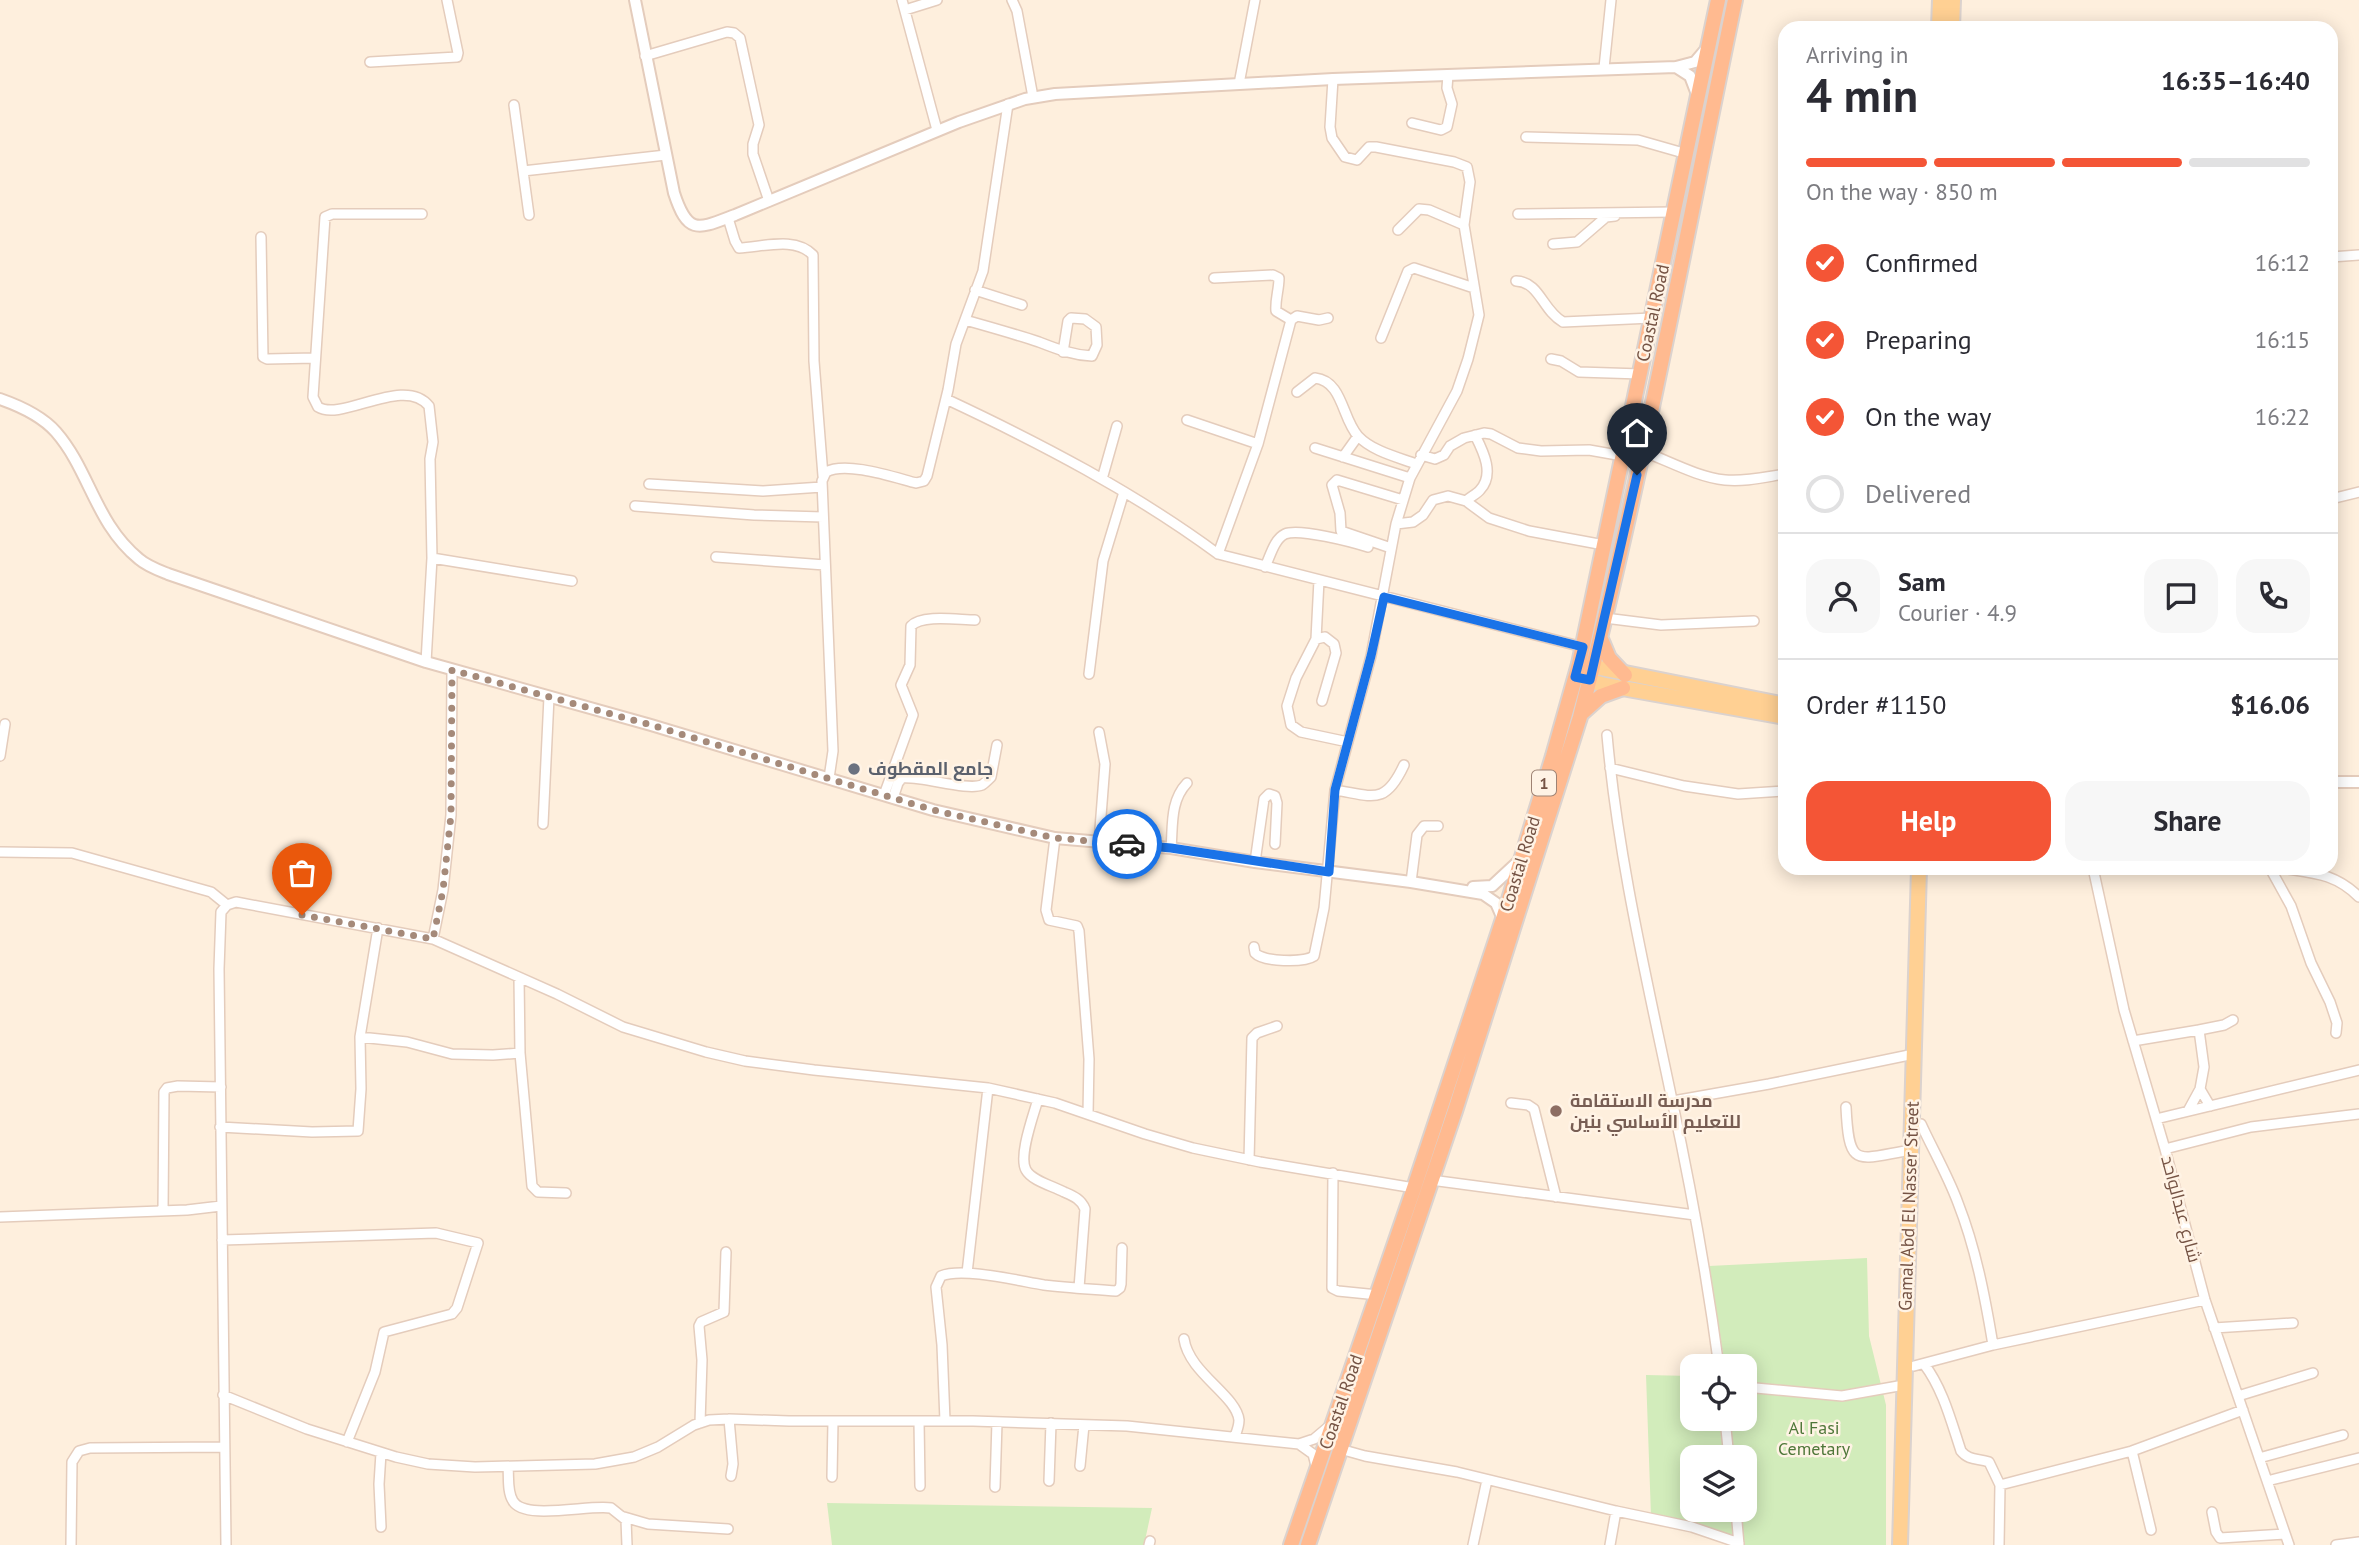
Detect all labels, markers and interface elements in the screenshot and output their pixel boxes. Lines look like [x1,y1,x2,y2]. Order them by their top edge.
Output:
text: Arriving in [1806,40,1908,69]
text: 16:35–16:40 [2161,64,2310,97]
text: 4 min [1806,65,1918,125]
text: On the way · 850 m [1806,177,1998,206]
icon: check [1806,244,1844,282]
text: Confirmed [1865,246,1978,279]
text: 16:12 [2255,248,2310,277]
street label: Coastal Road [1631,262,1674,364]
icon: check [1806,321,1844,359]
text: Preparing [1865,323,1972,356]
text: 16:15 [2255,325,2310,354]
icon: check [1806,398,1844,436]
text: On the way [1865,400,1991,433]
text: 16:22 [2255,402,2310,431]
pin [1607,403,1667,475]
icon: home [1618,414,1656,452]
text: Delivered [1865,477,1971,510]
button: person [1806,559,1880,633]
button: chat [2144,559,2218,633]
button: phone [2236,559,2310,633]
text: Sam [1898,565,1946,598]
text: Courier · 4.9 [1898,598,2017,627]
text: Order #1150 [1806,688,1946,721]
text: $16.06 [2230,688,2310,721]
place label: جامع المقطوف [868,757,993,781]
marker: جامع المقطوف [846,761,862,777]
road number: 1 [1532,770,1556,796]
button: Help [1806,781,2051,861]
button: Share [2065,781,2310,861]
courier [1092,809,1162,879]
street label: Coastal Road [1494,813,1545,915]
icon: car [1108,825,1146,863]
pin [272,843,332,915]
icon: bag [283,854,321,892]
place label: مدرسة الاستقامة للتعليم الأساسي بنين [1570,1089,1741,1136]
street label: Gamal Abd El Nasser Street [1893,1101,1924,1311]
marker: مدرسة الاستقامة للتعليم الأساسي بنين [1548,1103,1564,1119]
street label: شارع عبدالواحد [2155,1153,2207,1265]
street label: Coastal Road [1314,1351,1368,1452]
map controls [1680,1354,1757,1522]
button: locate [1680,1354,1757,1431]
park label: Al Fasi Cemetary [1778,1416,1851,1460]
button: layers [1680,1445,1757,1522]

